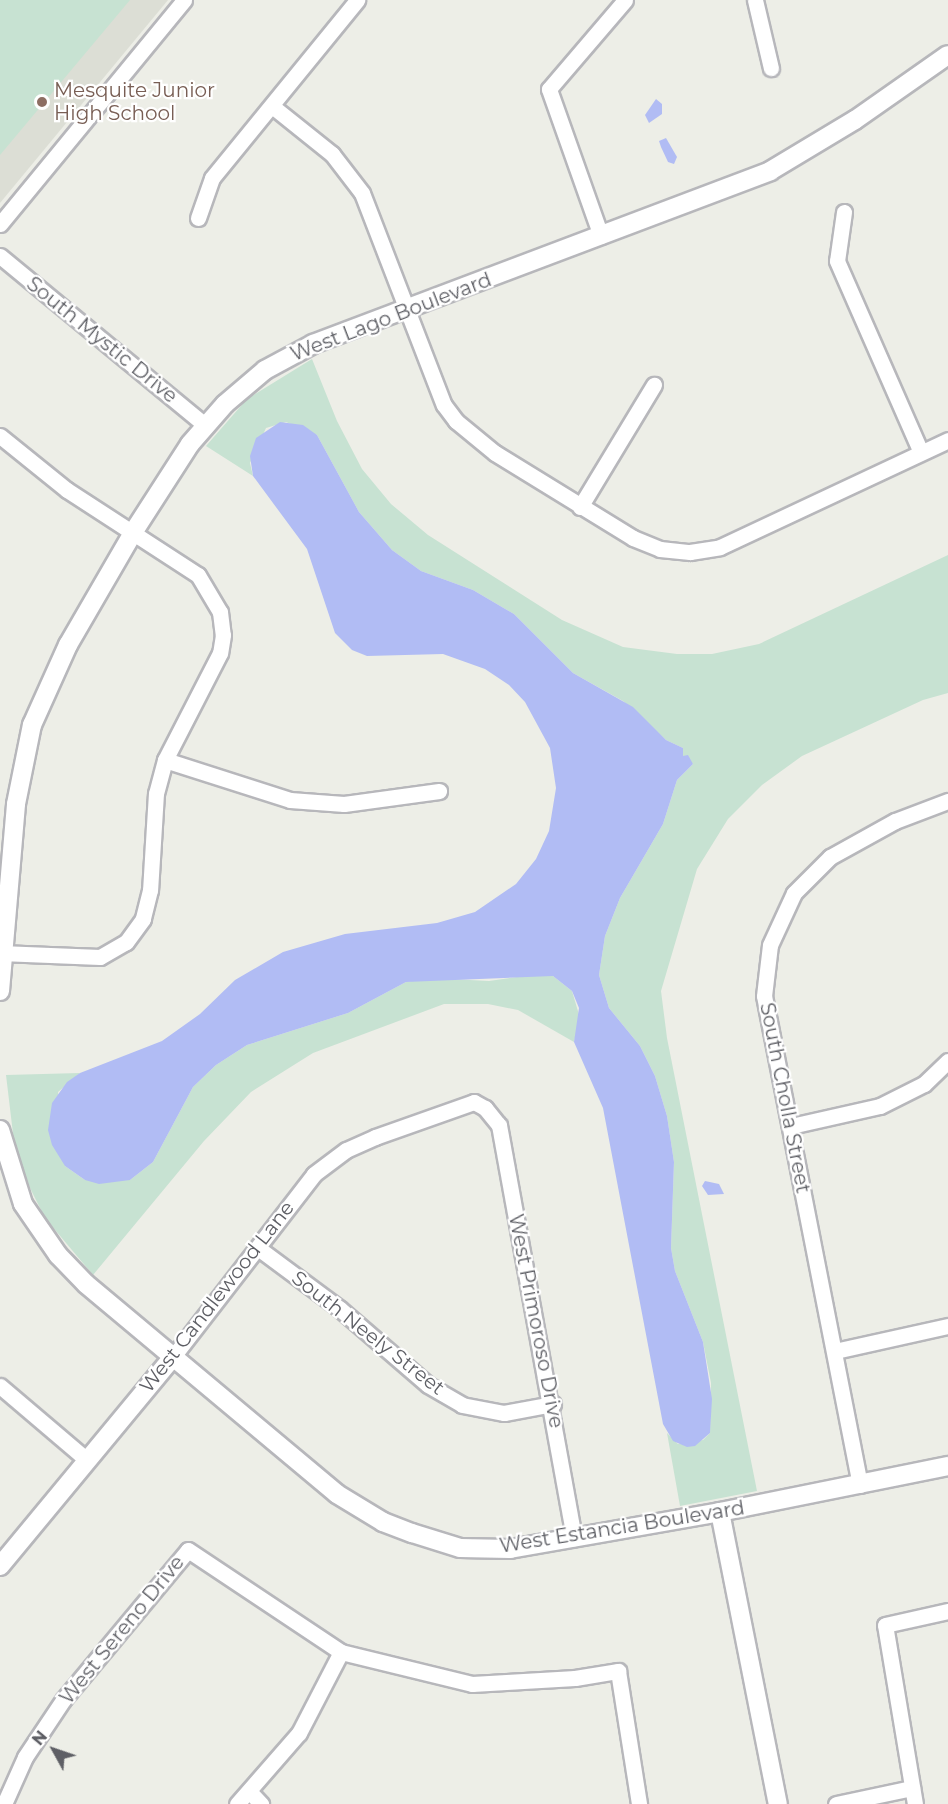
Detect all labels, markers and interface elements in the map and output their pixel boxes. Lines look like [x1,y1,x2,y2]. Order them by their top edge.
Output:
place label: Mesquite Junior High School [54,78,215,125]
marker: Mesquite Junior High School [35,95,49,109]
street label: West Lago Boulevard [287,268,495,366]
street label: South Mystic Drive [22,272,182,408]
street label: South Cholla Street [755,1001,815,1195]
street label: West Candlewood Lane [135,1196,299,1398]
street label: West Primoroso Drive [503,1212,569,1430]
street label: South Neely Street [287,1266,449,1400]
street label: West Estancia Boulevard [498,1496,746,1558]
street label: West Sereno Drive [55,1551,189,1709]
north arrow [24,1720,84,1780]
text: N [28,1727,51,1749]

